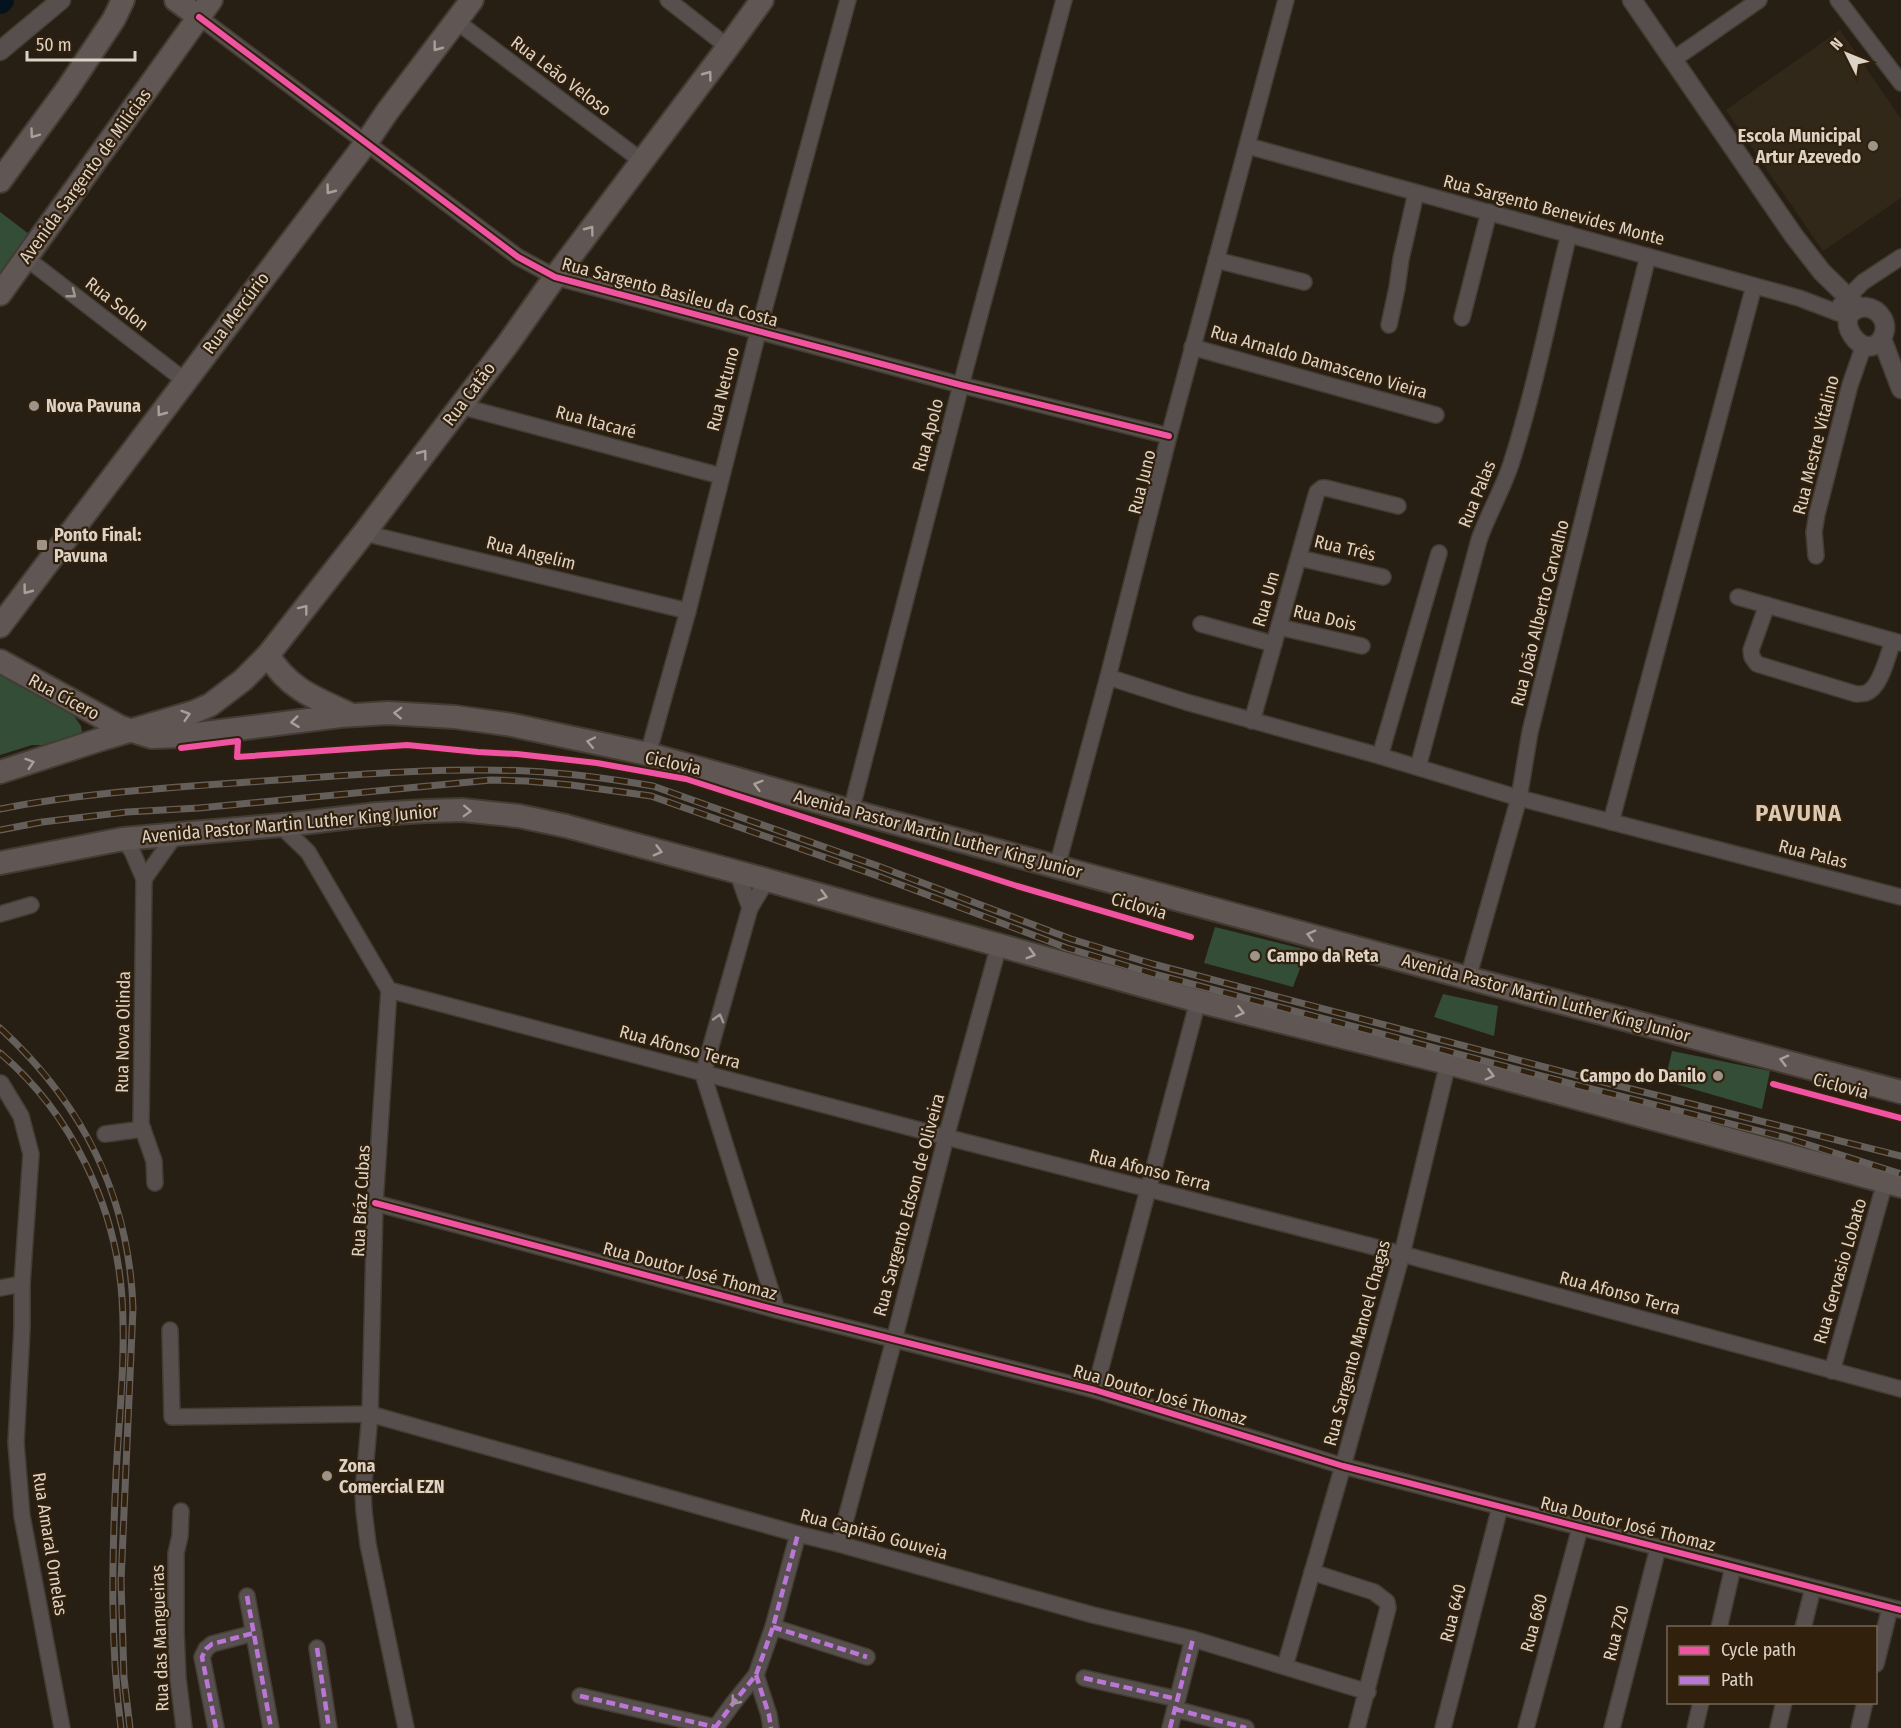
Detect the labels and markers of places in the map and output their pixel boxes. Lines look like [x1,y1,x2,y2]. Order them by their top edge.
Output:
place label: Escola Municipal Artur Azevedo [1738,125,1861,168]
marker: Escola Municipal Artur Azevedo [1866,139,1880,153]
place label: Nova Pavuna [46,395,141,417]
marker: Nova Pavuna [27,399,41,413]
place label: Ponto Final: Pavuna [54,524,141,567]
marker: Ponto Final: Pavuna [35,538,49,552]
place label: Campo da Reta [1267,945,1379,967]
marker: Campo da Reta [1248,949,1262,963]
place label: Campo do Danilo [1580,1065,1706,1087]
marker: Campo do Danilo [1711,1069,1725,1083]
place label: Zona Comercial EZN [339,1455,445,1498]
marker: Zona Comercial EZN [320,1469,334,1483]

